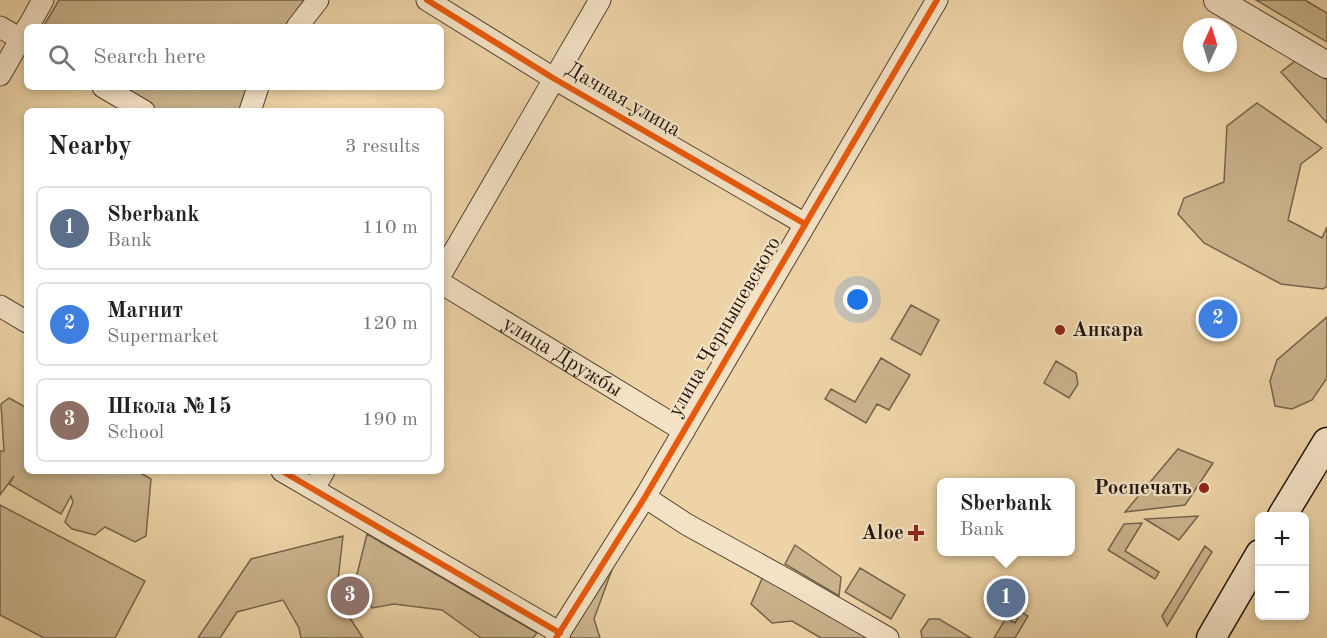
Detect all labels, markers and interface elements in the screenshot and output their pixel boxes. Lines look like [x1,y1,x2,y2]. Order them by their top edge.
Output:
north arrow [1183,18,1237,72]
search box [24,24,444,90]
icon: search [45,41,78,74]
text: Search here [93,46,206,68]
street label: Дачная улица [562,59,684,141]
text: Nearby [48,134,132,160]
text: 3 results [345,137,420,157]
text: Sberbank [107,204,200,226]
text: 1 [64,218,75,238]
text: 110 m [362,218,418,238]
text: Bank [107,231,152,251]
street label: улица Чернышевского [665,233,785,421]
your location [843,285,872,314]
pin: 2 [1198,296,1238,342]
text: Магнит [107,300,183,322]
street label: улица Дружбы [499,313,626,401]
text: 2 [64,314,75,334]
text: 120 m [362,314,418,334]
place label: Анкара [1072,320,1144,341]
marker: Анкара [1053,323,1067,337]
text: Supermarket [107,327,218,347]
text: Школа №15 [107,396,232,418]
text: 3 [64,410,75,430]
text: 190 m [362,410,418,430]
text: School [107,423,164,443]
popup [937,478,1075,556]
place label: Роспечать [1094,478,1192,499]
marker: Роспечать [1197,481,1211,495]
text: Sberbank [960,493,1052,515]
map controls [1255,512,1309,620]
button: + [1255,512,1309,566]
text: Bank [960,520,1005,540]
place label: Aloe [861,523,904,544]
marker: Aloe [909,526,923,540]
button: − [1255,566,1309,620]
pin: 3 [330,574,370,618]
pin: 1 [986,576,1026,620]

